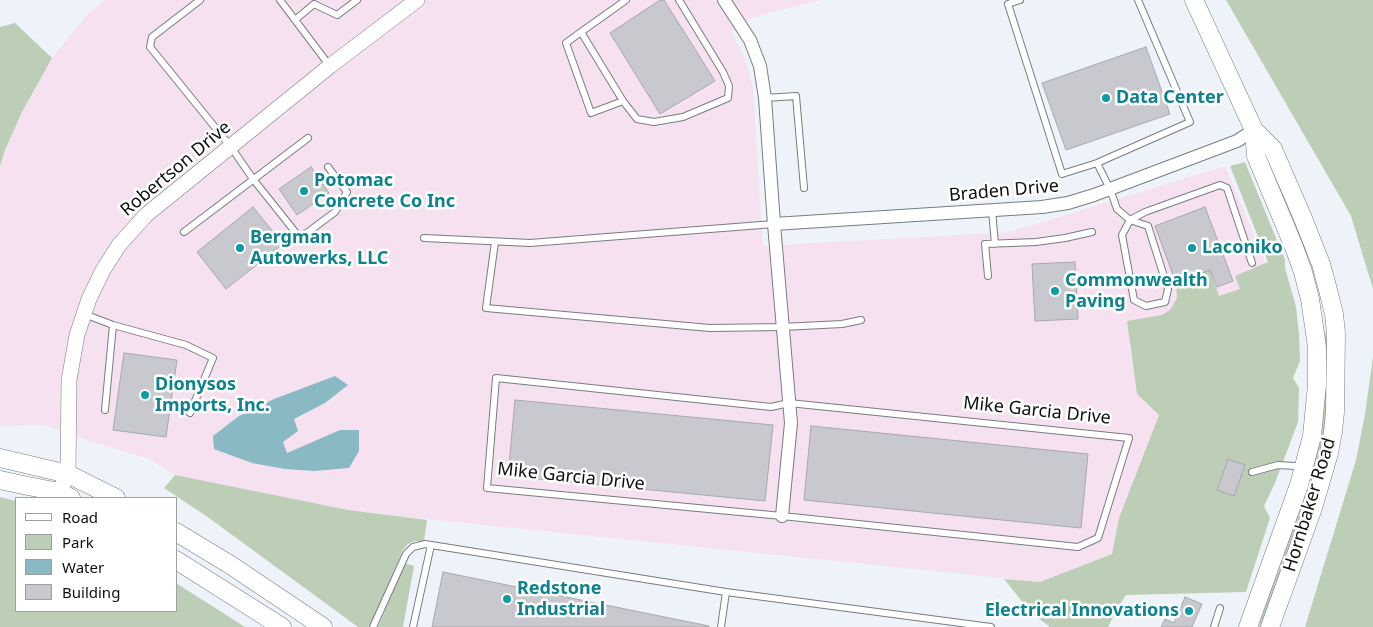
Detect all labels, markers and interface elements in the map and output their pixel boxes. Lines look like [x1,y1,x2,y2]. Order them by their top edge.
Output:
place label: Data Center [1116,87,1224,109]
marker: Data Center [1100,92,1112,104]
street label: Robertson Drive [117,117,235,221]
place label: Potomac Concrete Co Inc [314,170,455,212]
street label: Braden Drive [948,175,1060,207]
marker: Potomac Concrete Co Inc [298,185,310,197]
place label: Bergman Autowerks, LLC [250,227,388,270]
place label: Laconiko [1202,237,1283,259]
marker: Bergman Autowerks, LLC [234,242,246,254]
marker: Laconiko [1186,242,1198,254]
place label: Commonwealth Paving [1065,270,1208,312]
marker: Commonwealth Paving [1049,285,1061,297]
place label: Dionysos Imports, Inc. [155,374,270,416]
marker: Dionysos Imports, Inc. [139,389,151,401]
street label: Mike Garcia Drive [962,393,1112,429]
street label: Hornbaker Road [1279,435,1341,575]
street label: Mike Garcia Drive [496,459,646,495]
legend [15,497,178,612]
text: Road [62,507,98,527]
text: Park [62,532,94,552]
text: Water [62,557,104,577]
place label: Redstone Industrial [517,578,605,620]
text: Building [62,582,120,602]
marker: Redstone Industrial [501,593,513,605]
place label: Electrical Innovations [985,600,1179,622]
marker: Electrical Innovations [1183,605,1195,617]

